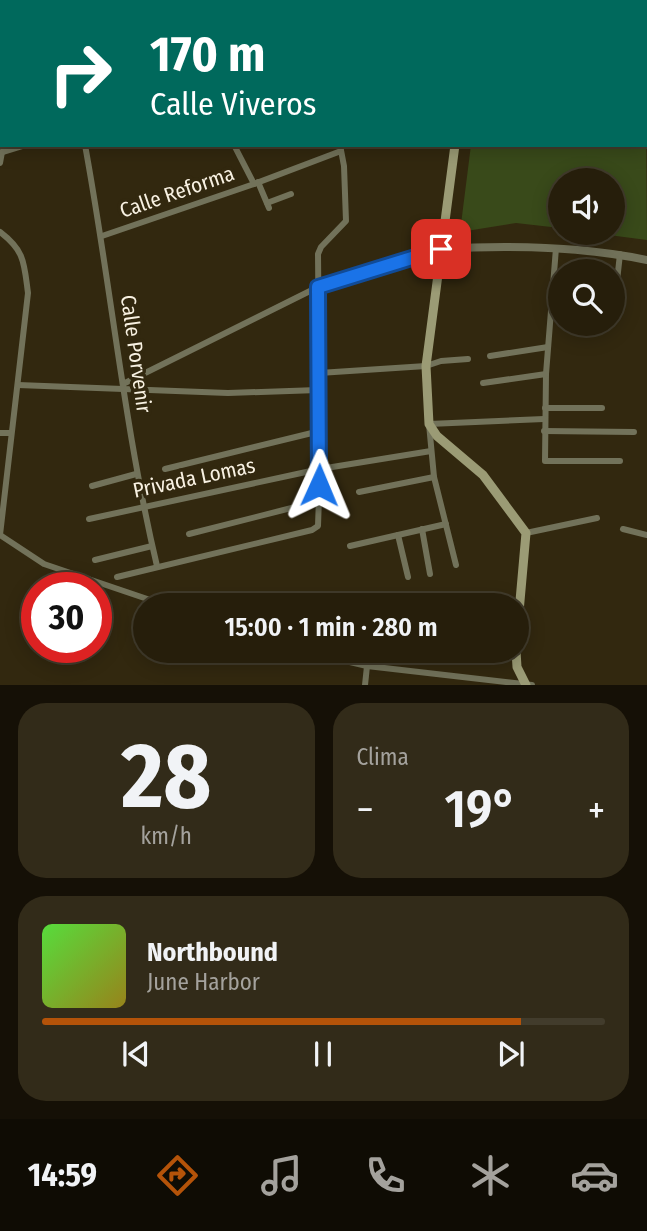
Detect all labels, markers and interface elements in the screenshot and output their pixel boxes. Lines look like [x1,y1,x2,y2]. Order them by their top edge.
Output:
text: 170 m [150,25,266,84]
icon: right [35,28,126,119]
text: Calle Viveros [150,85,316,123]
street label: Calle Reforma [116,160,238,224]
map controls [548,168,625,336]
button: sound [548,168,625,245]
pin [411,219,471,279]
icon: arrive [422,230,460,268]
button: search [548,259,625,336]
street label: Calle Porvenir [115,293,157,415]
position arrow [282,448,356,522]
street label: Privada Lomas [131,452,257,504]
speed limit sign: 30 [21,572,112,663]
text: 15:00 · 1 min · 280 m [224,612,438,643]
text: 28 [121,722,211,831]
text: Clima [357,743,409,771]
text: 19° [444,778,517,841]
text: − [357,787,374,833]
text: + [588,787,605,833]
text: km/h [141,822,192,850]
text: Northbound [147,937,278,968]
text: June Harbor [147,968,260,996]
icon: previous [117,1035,155,1073]
icon: pause [304,1035,342,1073]
icon: next [492,1035,530,1073]
icon: directions [153,1151,202,1200]
icon: music [257,1151,306,1200]
icon: phone [361,1151,410,1200]
icon: climate [466,1151,515,1200]
icon: car [570,1151,619,1200]
text: 14:59 [28,1156,97,1194]

